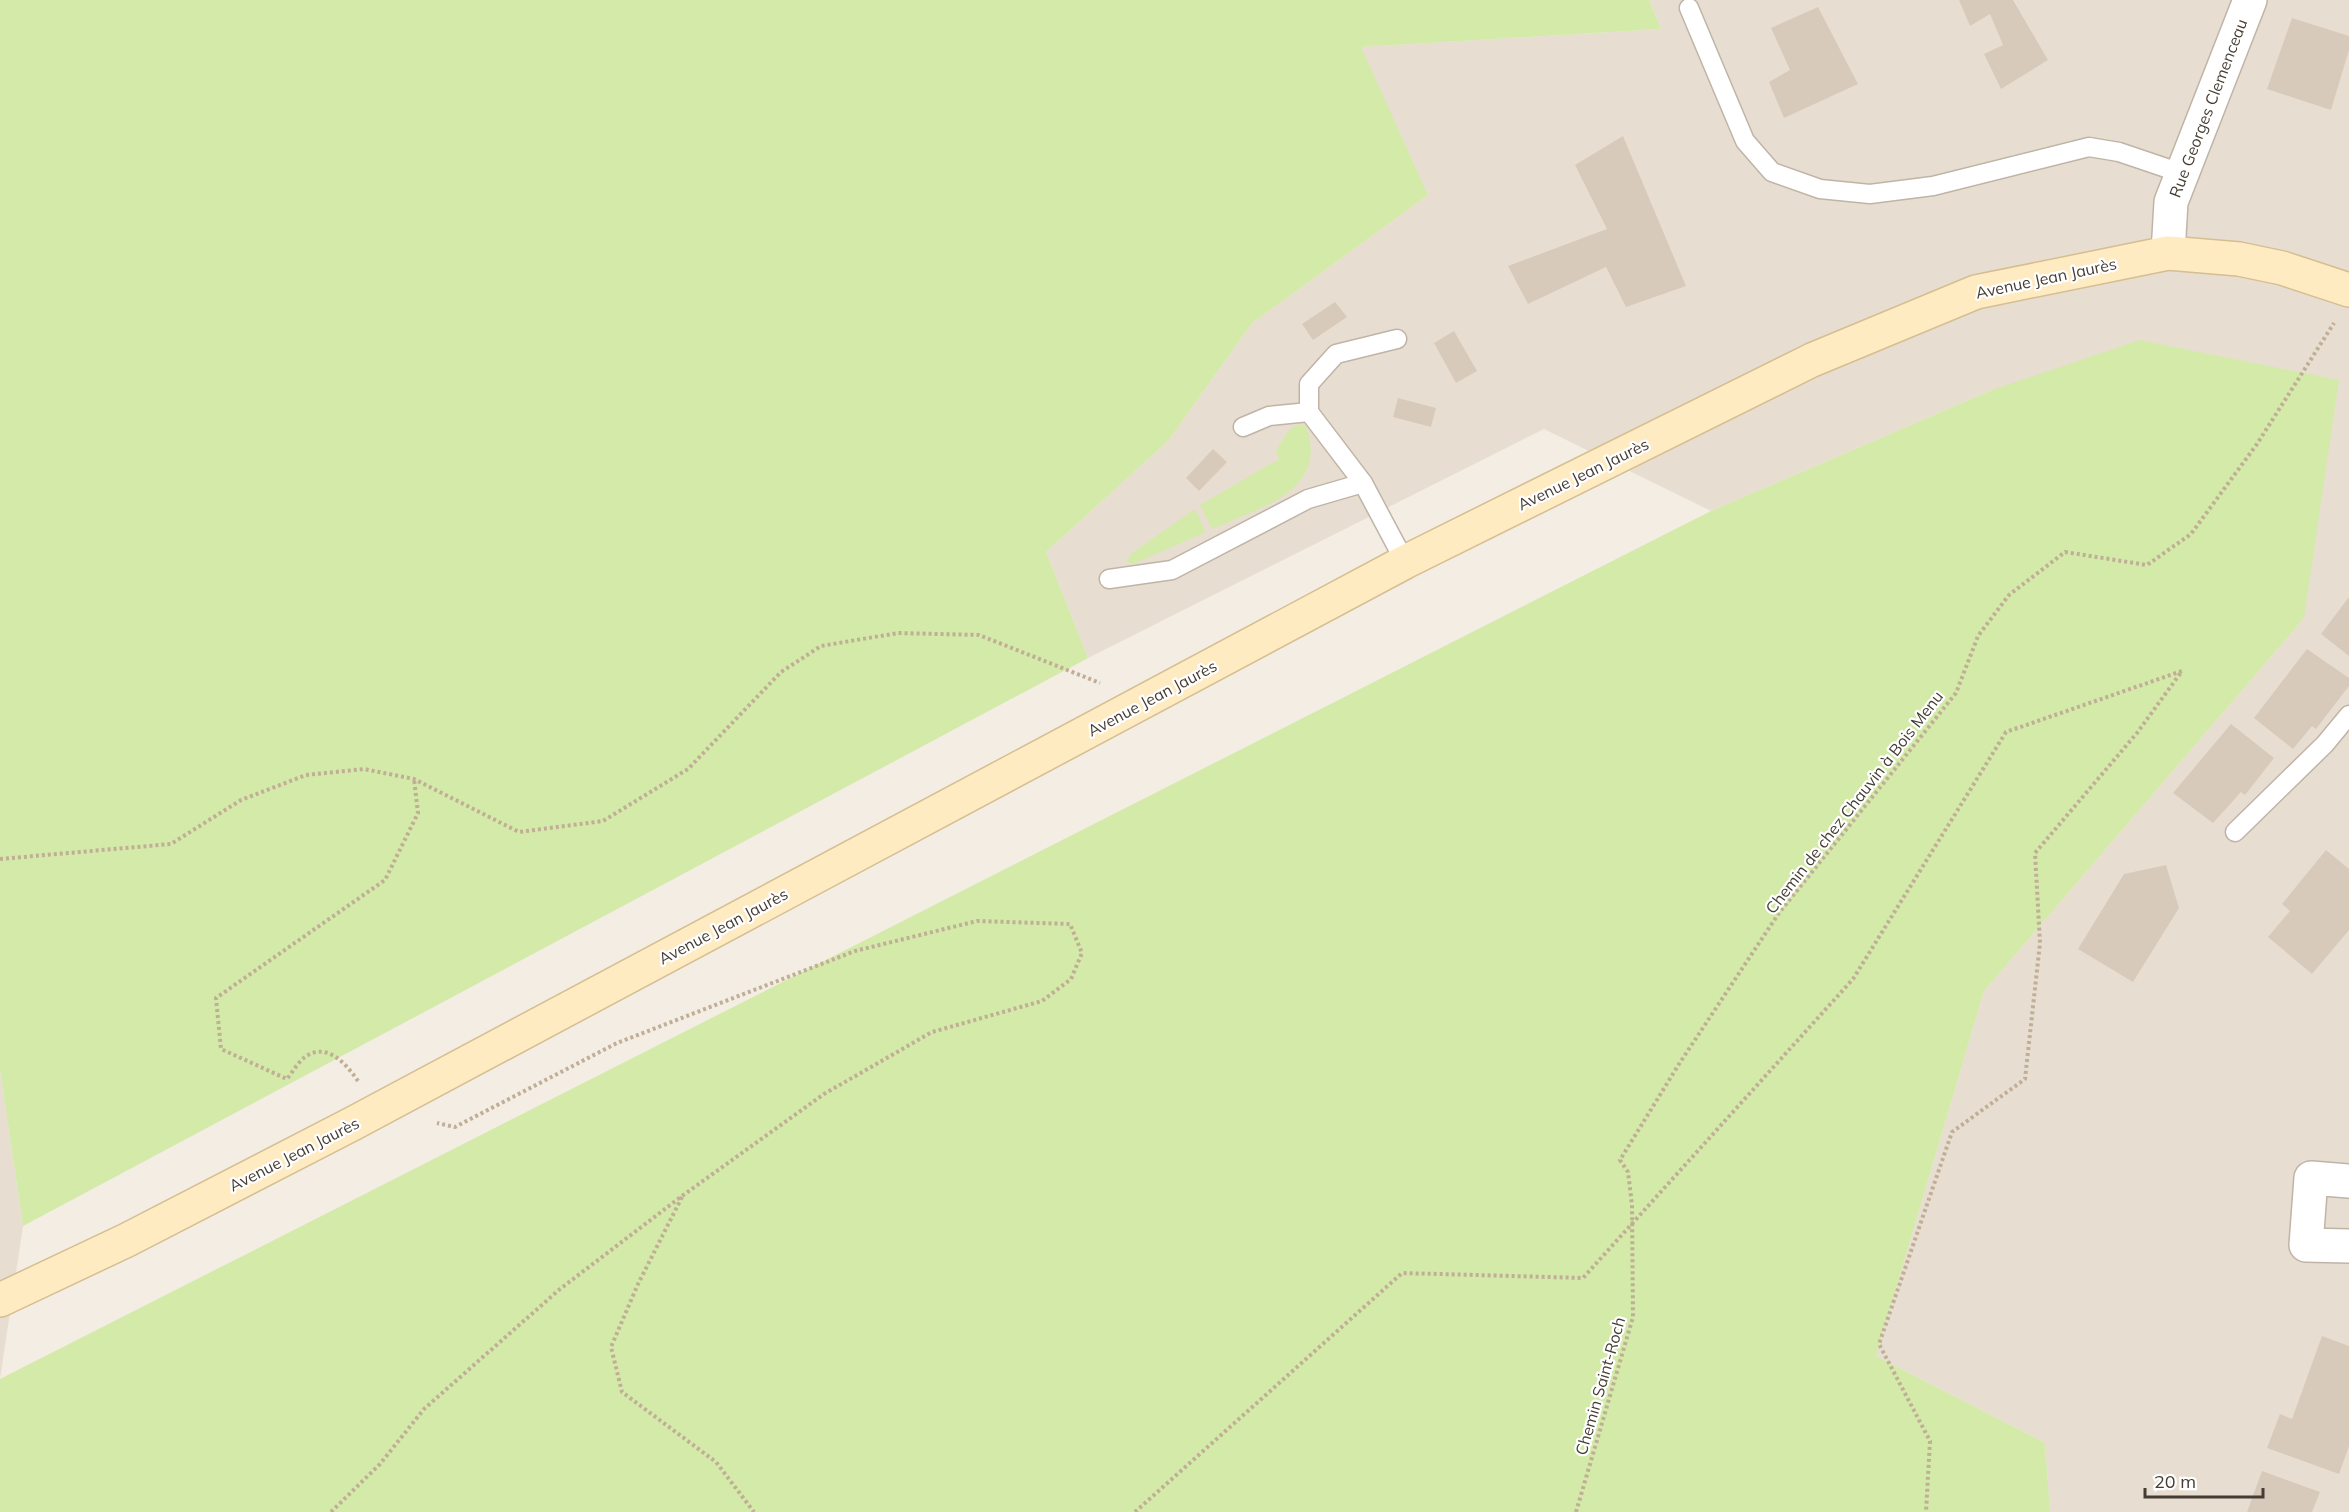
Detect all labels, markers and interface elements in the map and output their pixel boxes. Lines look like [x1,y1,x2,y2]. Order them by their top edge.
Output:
street label: Rue Georges Clemenceau [2165,16,2251,200]
street label: Avenue Jean Jaurès [1974,253,2118,303]
street label: Avenue Jean Jaurès [1514,434,1652,514]
street label: Avenue Jean Jaurès [1084,655,1220,741]
street label: Chemin de chez Chauvin à Bois Menu [1761,687,1947,917]
street label: Avenue Jean Jaurès [655,883,791,969]
street label: Avenue Jean Jaurès [226,1112,363,1195]
street label: Chemin Saint-Roch [1571,1315,1629,1457]
scale bar [2145,1461,2264,1499]
text: 20 m [2154,1470,2196,1493]

